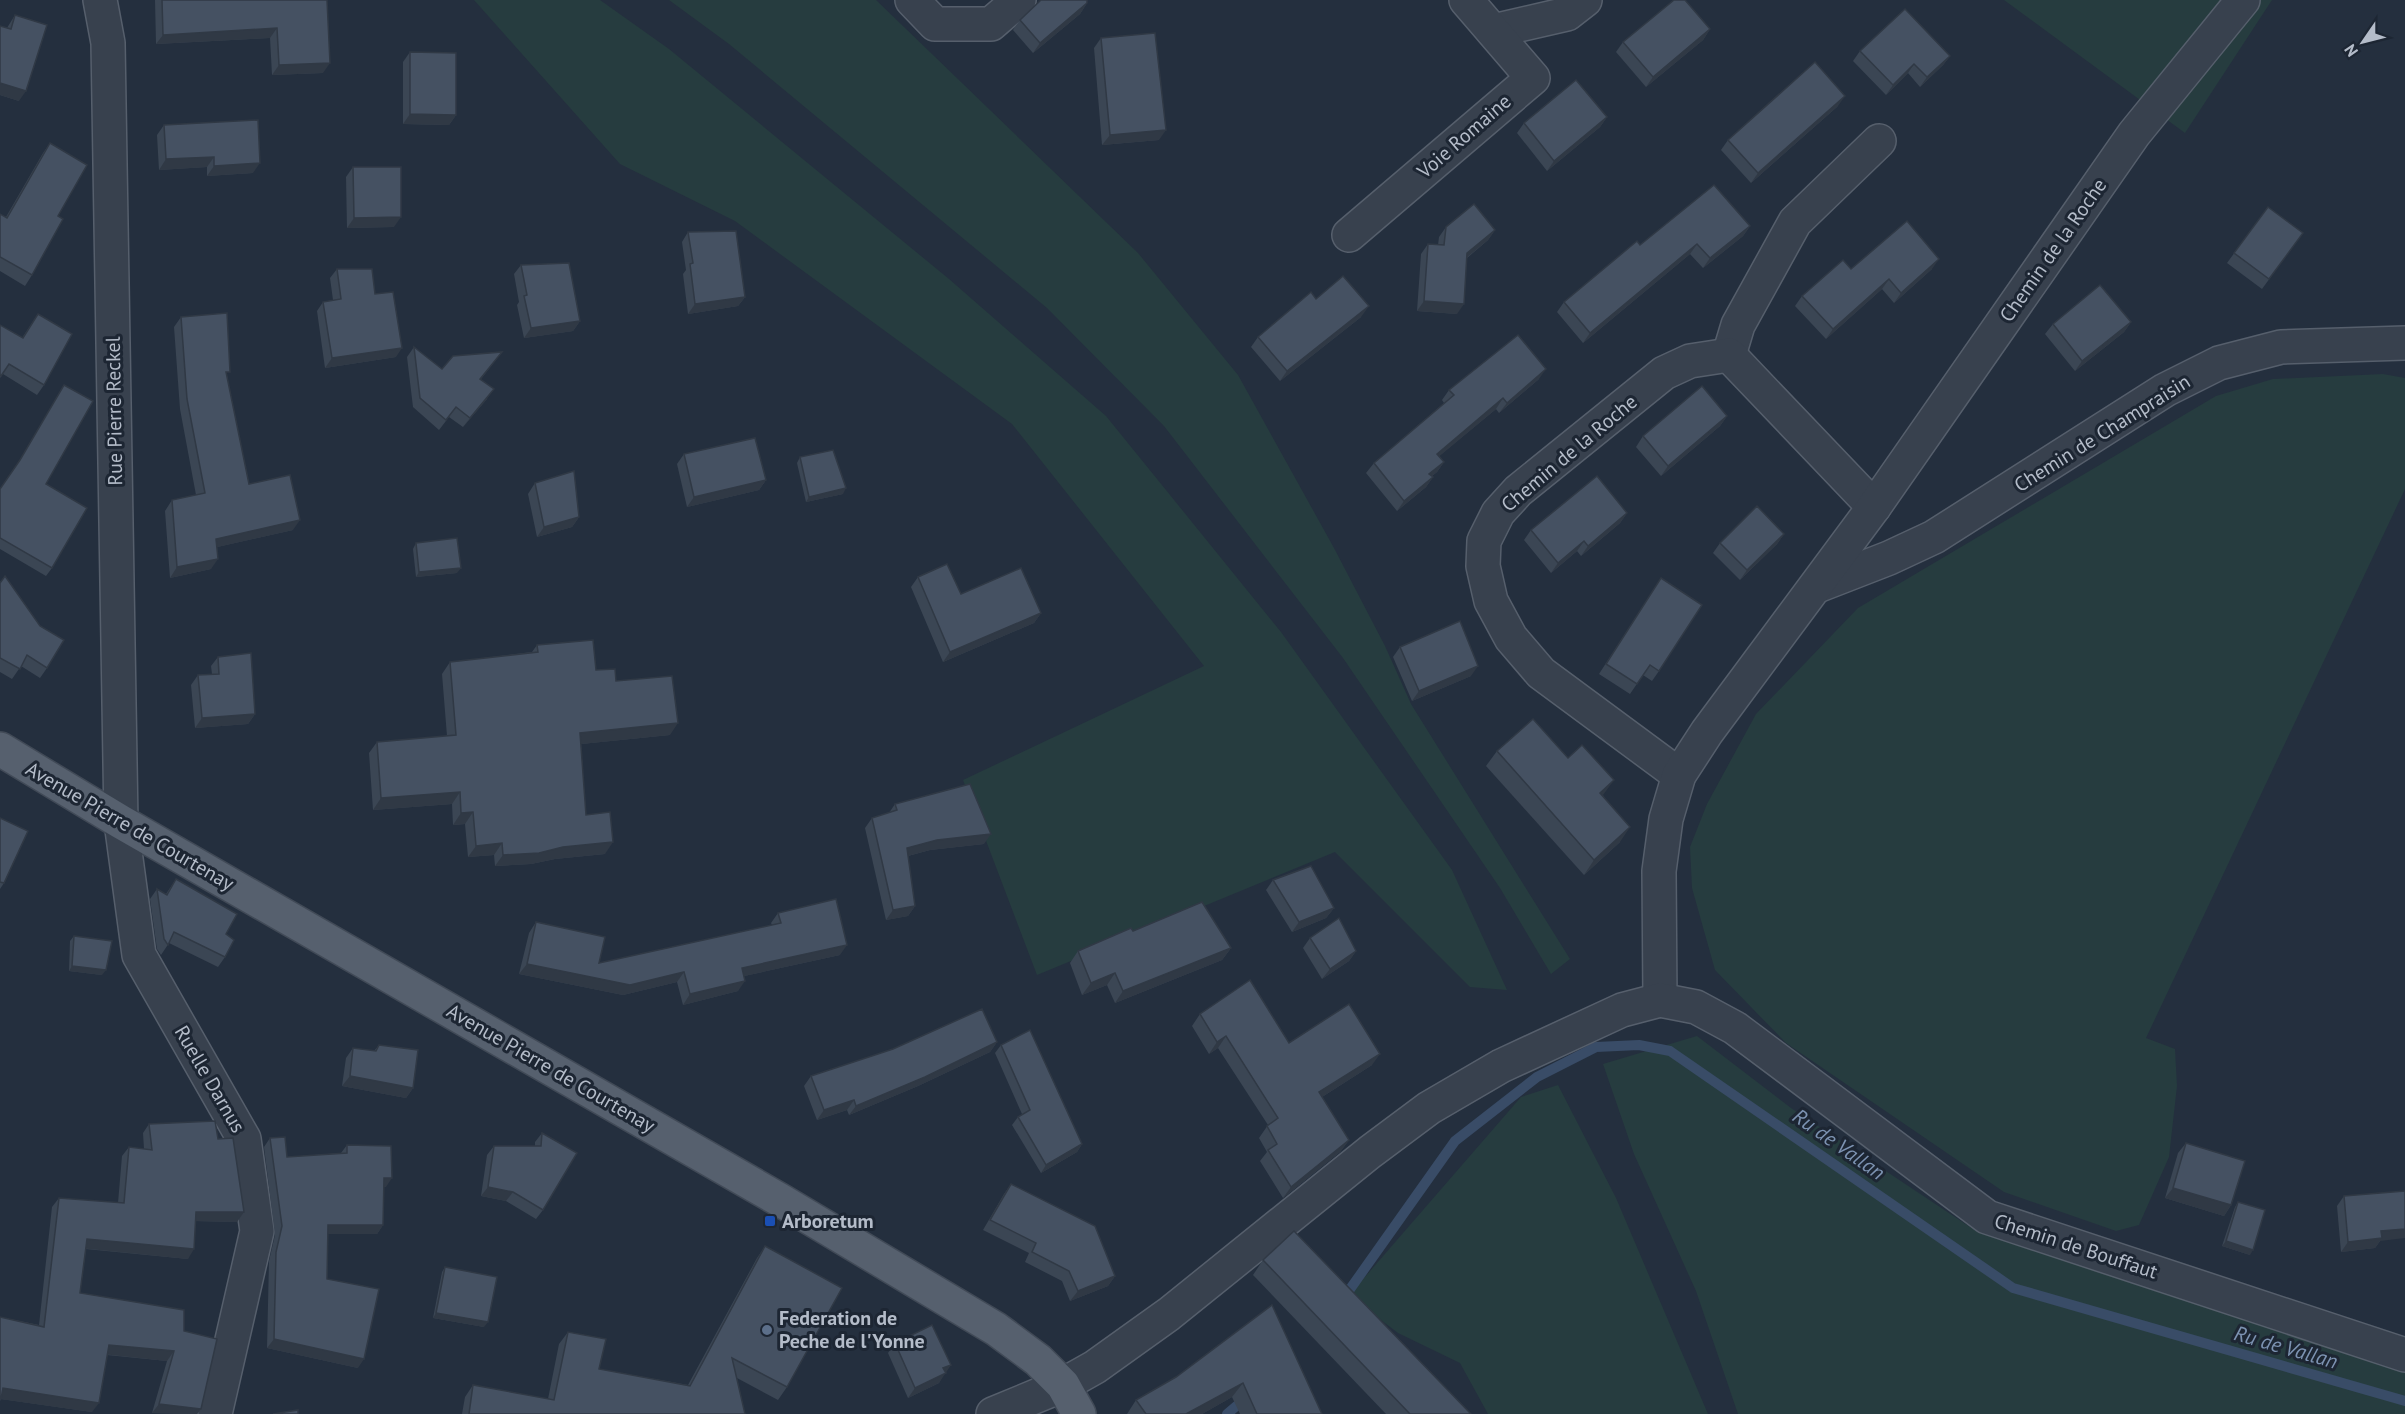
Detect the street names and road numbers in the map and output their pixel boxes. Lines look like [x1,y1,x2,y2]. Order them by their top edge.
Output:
street label: Voie Romaine [1411,88,1516,185]
street label: Chemin de la Roche [1994,173,2112,327]
street label: Rue Pierre Reckel [100,336,128,486]
street label: Chemin de Champraisin [2009,368,2195,498]
street label: Chemin de la Roche [1496,389,1642,517]
street label: Avenue Pierre de Courtenay [21,756,239,897]
street label: Avenue Pierre de Courtenay [442,998,660,1139]
street label: Ruelle Darnus [169,1021,251,1137]
street label: Chemin de Bouffaut [1991,1207,2161,1285]

